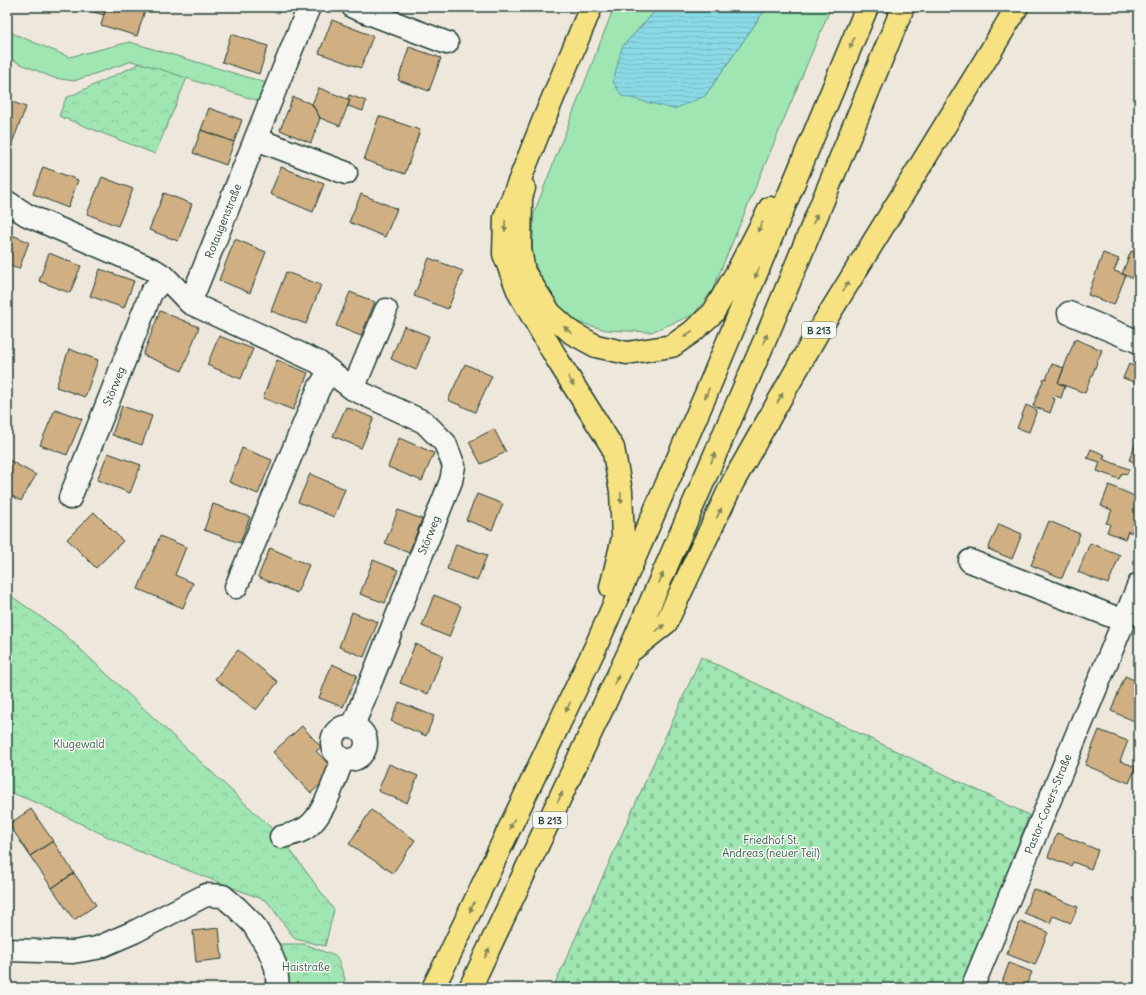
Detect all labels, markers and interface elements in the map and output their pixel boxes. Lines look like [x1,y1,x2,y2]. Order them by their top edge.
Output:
one-way arrow [849,37,855,49]
street label: Rotaugenstraße [202,182,244,260]
one-way arrow [812,214,818,225]
one-way arrow [502,220,508,233]
one-way arrow [756,221,763,233]
one-way arrow [753,267,759,279]
one-way arrow [842,280,849,292]
road number: B 213 [802,322,836,338]
one-way arrow [563,325,574,334]
one-way arrow [683,330,694,338]
one-way arrow [762,334,768,345]
street label: Störweg [100,364,128,408]
one-way arrow [567,375,574,387]
one-way arrow [704,387,710,398]
one-way arrow [777,393,784,404]
one-way arrow [710,453,716,464]
one-way arrow [618,492,625,504]
one-way arrow [716,507,722,518]
street label: Störweg [415,513,443,557]
one-way arrow [659,571,665,583]
one-way arrow [654,623,665,632]
one-way arrow [613,674,619,686]
one-way arrow [565,701,571,713]
park label: Klugewald [53,737,105,751]
street label: Pastor-Covers-Straße [1022,752,1074,856]
one-way arrow [557,792,563,803]
road number: B 213 [533,812,567,828]
one-way arrow [509,819,515,830]
park label: Friedhof St. Andreas (neuer Teil) [722,833,820,860]
one-way arrow [469,902,475,913]
one-way arrow [484,947,490,959]
park label: Haistraße [282,960,330,974]

